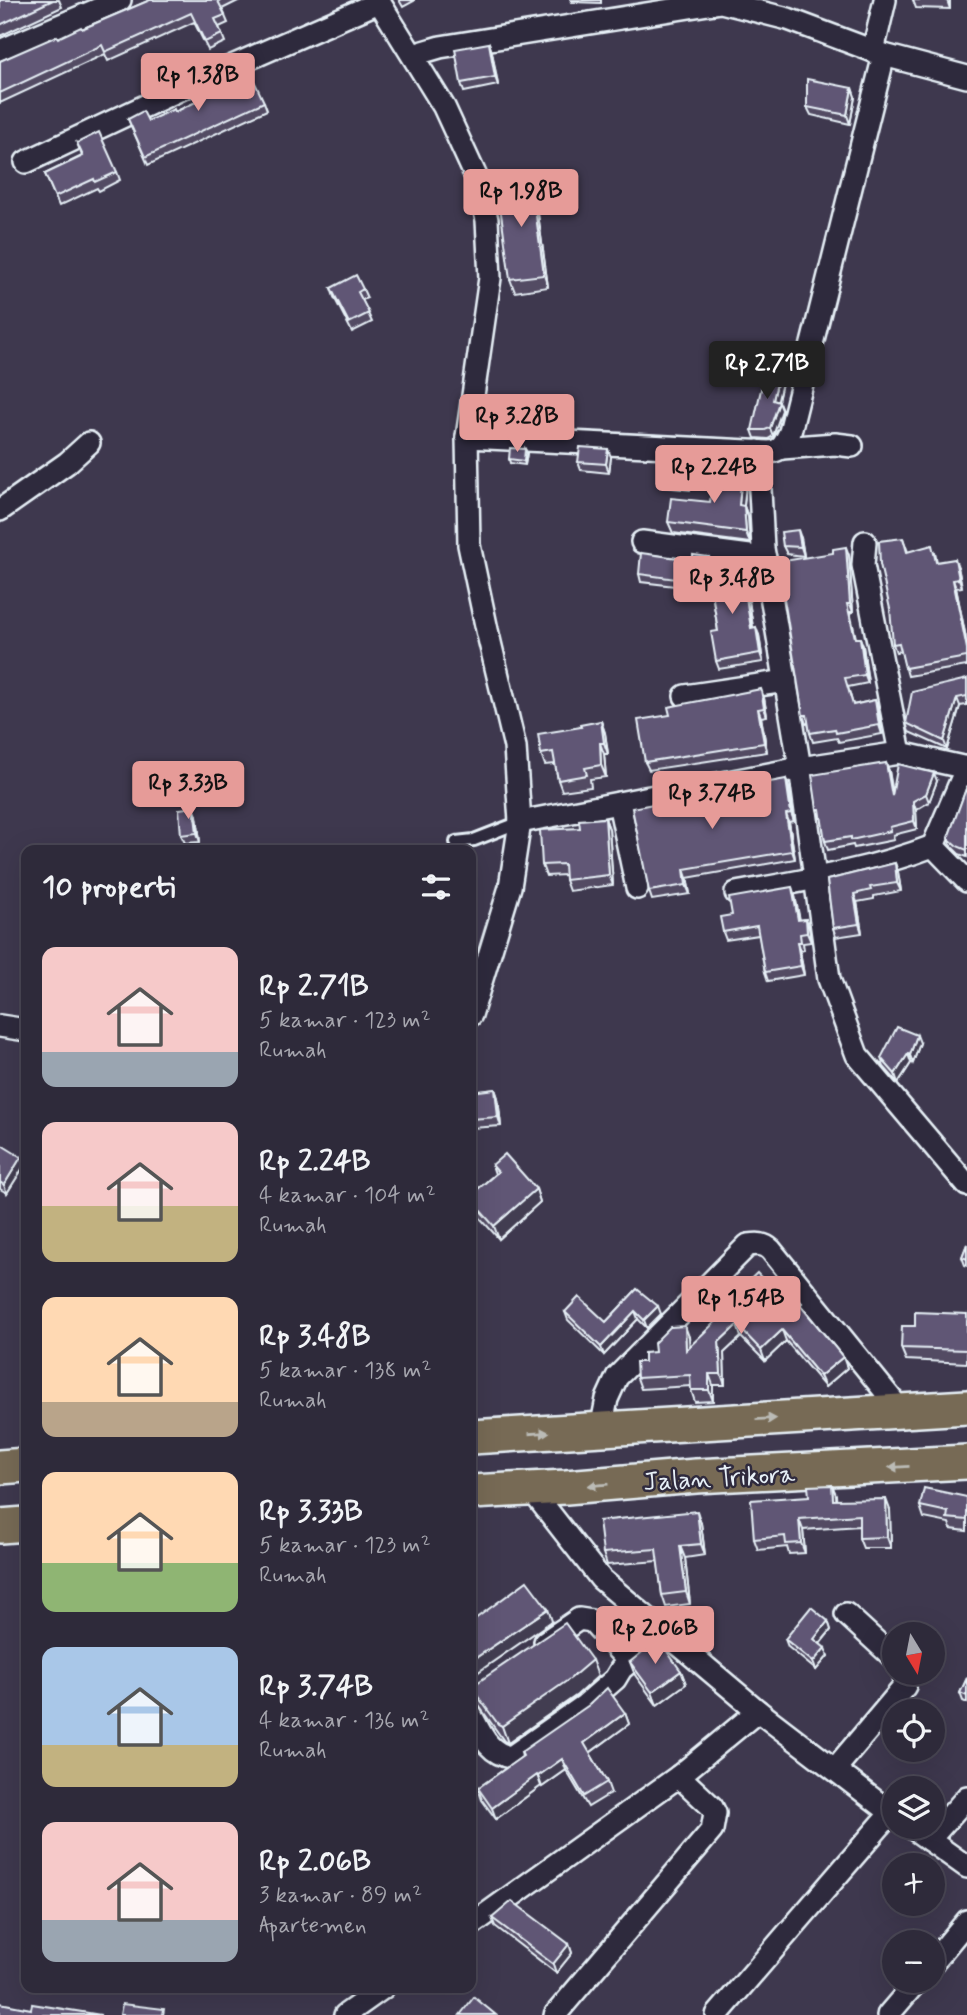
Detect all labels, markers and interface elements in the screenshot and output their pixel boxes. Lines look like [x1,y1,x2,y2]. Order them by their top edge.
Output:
pin: Rp 1.38B [126,54,270,113]
text: Rp 1.38B [157,61,239,91]
pin: Rp 1.98B [449,170,593,229]
text: Rp 1.98B [479,177,563,207]
pin: Rp 2.71B [695,342,839,401]
text: Rp 2.71B [725,349,809,379]
pin: Rp 3.28B [445,394,589,454]
text: Rp 3.28B [475,402,559,432]
pin: Rp 2.24B [642,446,786,505]
text: Rp 2.24B [671,453,757,483]
pin: Rp 3.48B [660,556,804,616]
text: Rp 3.48B [689,564,775,594]
pin: Rp 3.33B [116,762,260,821]
text: Rp 3.33B [148,769,228,799]
pin: Rp 3.74B [640,772,784,831]
text: Rp 3.74B [668,779,756,809]
text: 10 properti [42,868,175,907]
icon: filters [417,868,455,906]
text: Rp 2.71B [259,967,369,1006]
icon: home [98,975,182,1059]
text: 5 kamar · 123 m² [259,1006,431,1036]
text: Rumah [259,1036,327,1066]
text: Rp 2.24B [259,1142,371,1181]
icon: home [98,1150,182,1234]
text: 4 kamar · 104 m² [259,1181,436,1211]
text: Rumah [259,1211,327,1241]
pin: Rp 1.54B [669,1276,813,1336]
text: Rp 1.54B [697,1284,785,1314]
text: Rp 3.48B [259,1317,370,1356]
icon: home [98,1325,182,1409]
text: 5 kamar · 138 m² [259,1356,431,1386]
text: Rumah [259,1386,327,1416]
one-way arrow [755,1414,777,1425]
one-way arrow [528,1427,550,1438]
street label: Jalan Trikora [642,1458,796,1500]
one-way arrow [888,1462,910,1473]
one-way arrow [587,1480,609,1491]
text: Rp 3.33B [259,1492,363,1531]
icon: home [98,1500,182,1584]
text: 5 kamar · 123 m² [259,1531,431,1561]
text: Rumah [259,1561,327,1591]
pin: Rp 2.06B [583,1606,727,1666]
text: Rp 2.06B [612,1614,698,1644]
north arrow [882,1622,945,1685]
map controls [882,1622,945,1993]
text: Rp 3.74B [259,1667,373,1706]
icon: home [98,1675,182,1759]
button: locate [882,1699,945,1762]
text: 4 kamar · 136 m² [259,1706,429,1736]
text: Rumah [259,1736,327,1766]
button: layers [882,1776,945,1839]
text: Rp 2.06B [259,1842,371,1881]
icon: home [98,1850,182,1934]
button: + [882,1853,945,1916]
text: 3 kamar · 89 m² [259,1881,422,1911]
text: Apartemen [259,1911,367,1941]
button: − [882,1930,945,1993]

